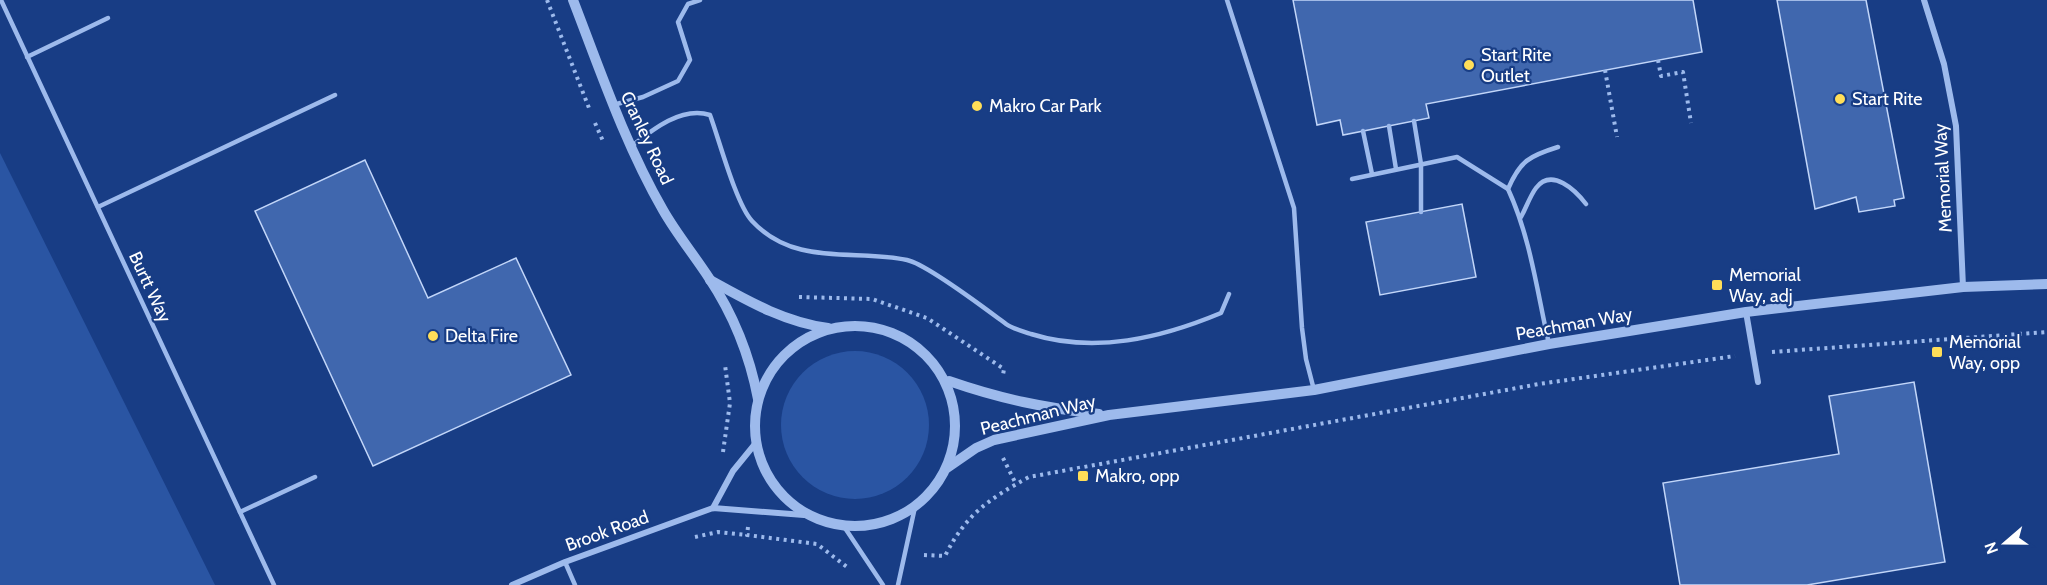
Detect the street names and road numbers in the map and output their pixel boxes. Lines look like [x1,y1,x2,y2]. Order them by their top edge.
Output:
street label: Cranley Road [616,88,678,188]
street label: Memorial Way [1929,123,1957,233]
street label: Burtt Way [124,248,176,326]
street label: Peachman Way [1514,303,1634,345]
street label: Peachman Way [978,390,1098,440]
street label: Brook Road [562,506,652,556]

